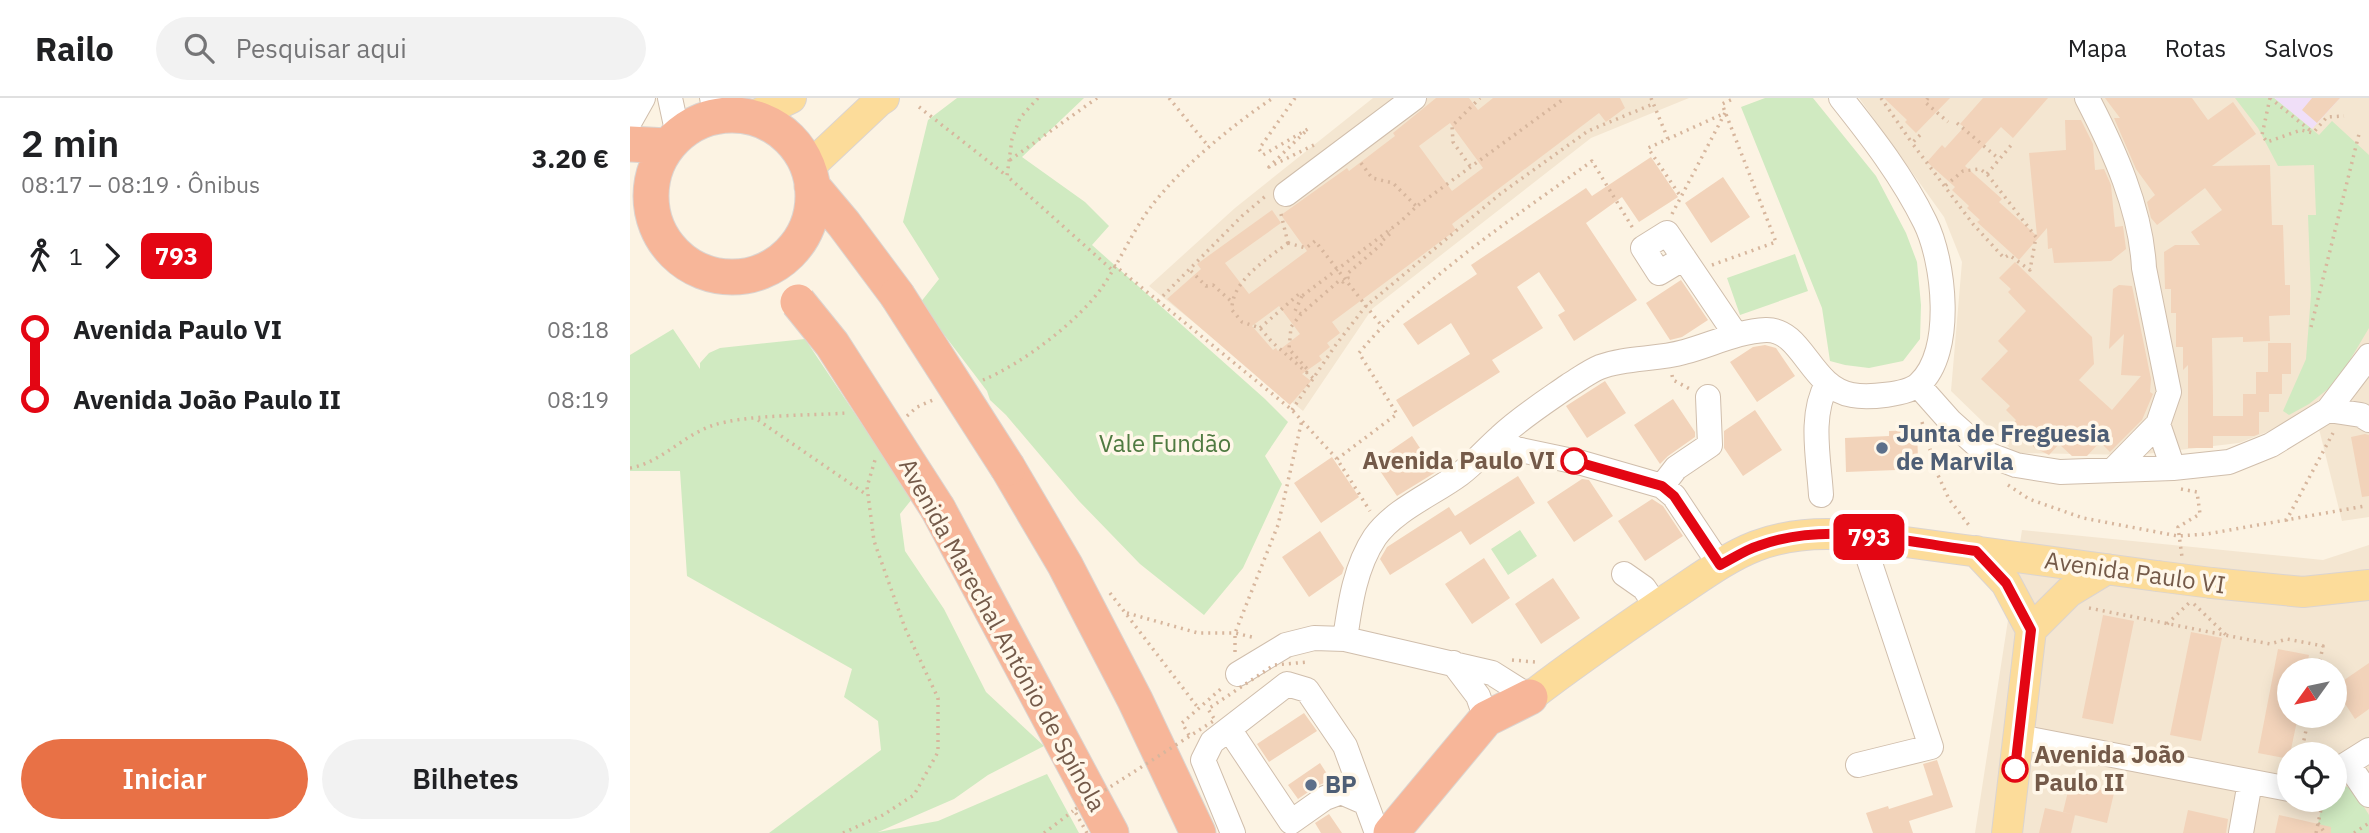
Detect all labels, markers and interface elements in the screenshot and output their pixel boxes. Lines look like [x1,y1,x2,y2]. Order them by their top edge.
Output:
search box [156,17,646,80]
text: Railo [35,27,114,70]
icon: search [180,29,218,67]
text: Pesquisar aqui [236,31,407,65]
text: Mapa [2068,32,2127,64]
text: Rotas [2165,32,2226,64]
text: Salvos [2264,32,2334,64]
text: 2 min [21,118,119,167]
text: 3.20 € [532,141,609,175]
text: 08:17 – 08:19 · Ônibus [21,169,260,199]
icon: walk [21,237,59,275]
icon: forward [93,237,131,275]
text: 793 [155,240,198,272]
text: 1 [69,241,83,271]
text: Avenida Paulo VI [73,312,282,346]
text: 08:18 [547,314,609,344]
text: Avenida João Paulo II [73,382,341,416]
text: 08:19 [547,384,609,414]
place label: Junta de Freguesia de Marvila [1896,417,2110,477]
park label: Vale Fundão [1099,427,1231,459]
marker: Junta de Freguesia de Marvila [1874,440,1890,456]
place label: Avenida Paulo VI [1362,444,1555,476]
marker: Avenida Paulo VI [1561,448,1587,474]
street label: Avenida Marechal António de Spínola [892,452,1114,817]
line badge: 793 [1829,514,1909,560]
text: 793 [1847,521,1891,553]
street label: Avenida Paulo VI [2043,543,2228,601]
north arrow [2277,658,2347,728]
map controls [2277,658,2347,812]
place label: Avenida João Paulo II [2034,738,2185,798]
button: Iniciar [21,739,308,819]
button: Bilhetes [322,739,609,819]
button: locate [2277,742,2347,812]
marker: Avenida João Paulo II [2002,756,2028,782]
place label: BP [1325,768,1357,800]
marker: BP [1303,777,1319,793]

